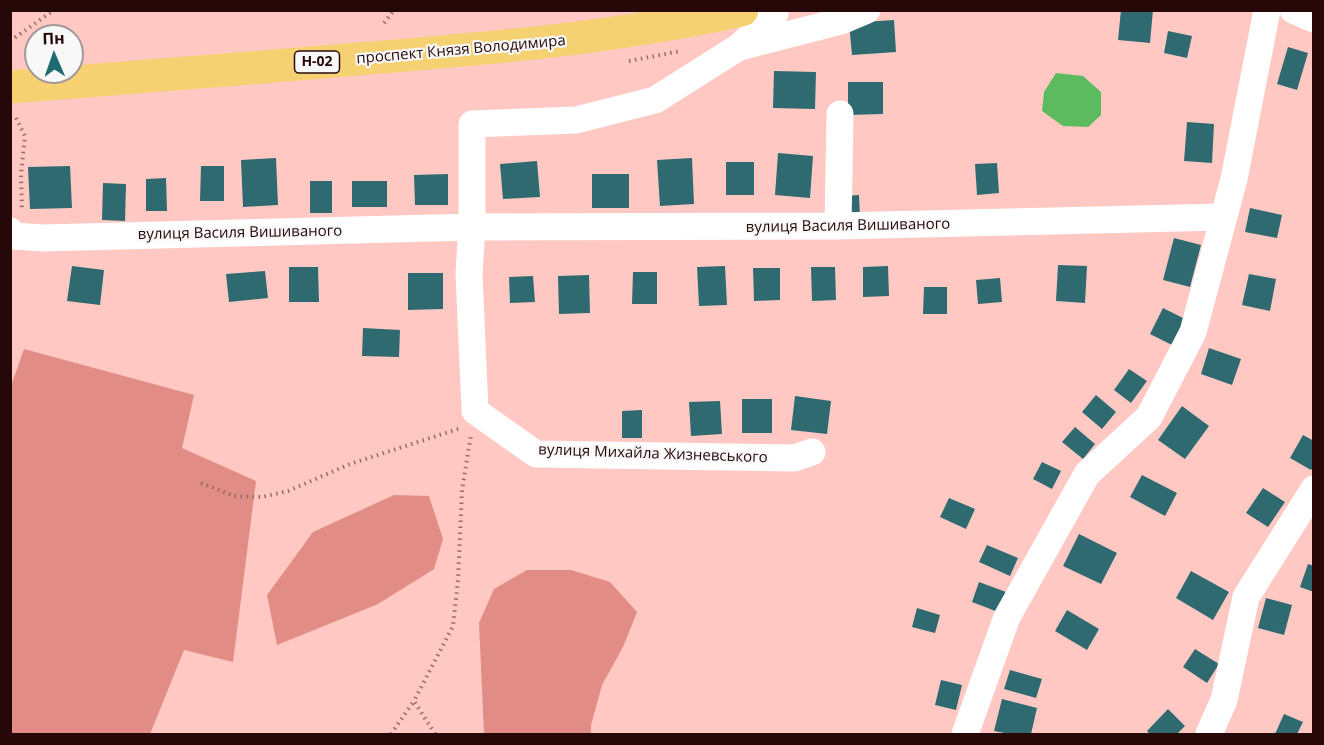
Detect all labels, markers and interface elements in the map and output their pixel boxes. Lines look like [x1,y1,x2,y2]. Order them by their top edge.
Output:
north arrow [24,24,84,84]
text: Пн [42,27,65,49]
street label: проспект Князя Володимира [356,32,566,68]
road number: Н-02 [294,51,340,73]
street label: вулиця Василя Вишиваного [746,215,950,237]
street label: вулиця Василя Вишиваного [138,222,342,244]
street label: вулиця Михайла Жизневського [538,441,768,467]

